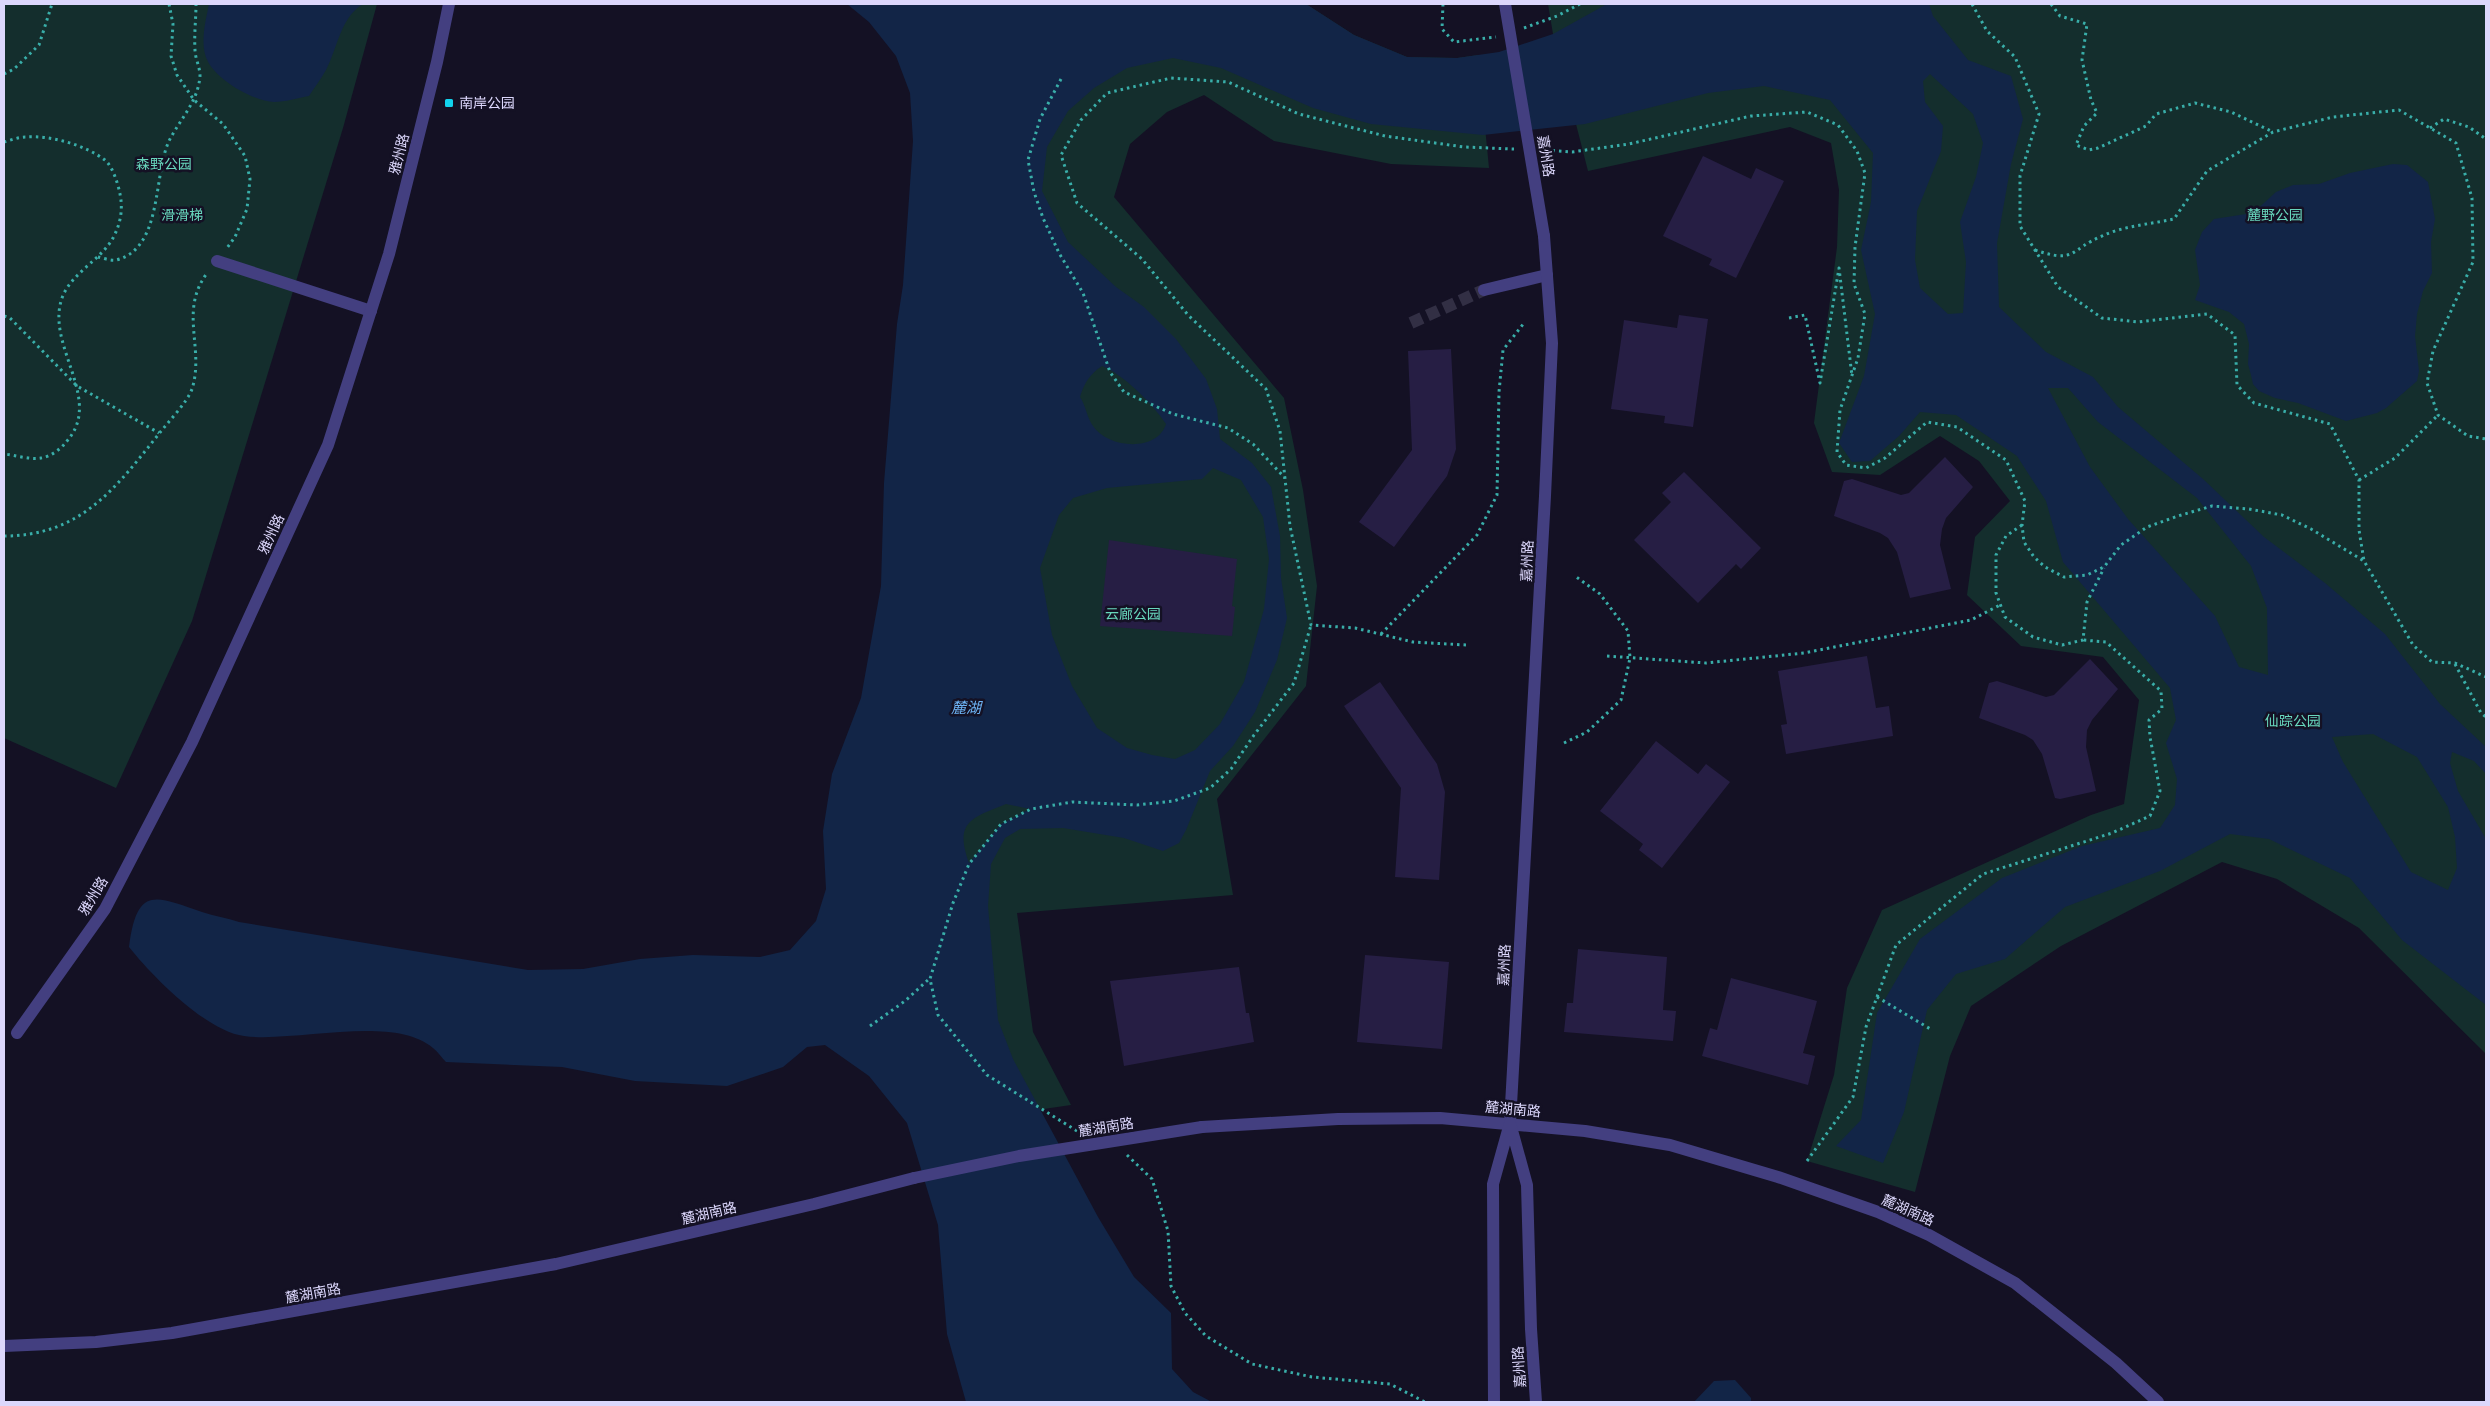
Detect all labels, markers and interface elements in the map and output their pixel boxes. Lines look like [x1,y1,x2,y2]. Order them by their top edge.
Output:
place label: 南岸公园 [459,95,515,111]
marker: 南岸公园 [443,97,455,109]
street label: 雅州路 [386,132,412,176]
street label: 嘉州路 [1535,134,1557,178]
park label: 森野公园 [136,156,192,172]
park label: 滑滑梯 [161,207,203,223]
park label: 麓野公园 [2247,207,2303,223]
street label: 雅州路 [255,512,287,556]
street label: 嘉州路 [1518,540,1536,582]
park label: 云廊公园 [1105,606,1161,622]
water label: 麓湖 [951,699,983,716]
park label: 仙踪公园 [2265,713,2321,729]
street label: 雅州路 [75,874,111,918]
street label: 嘉州路 [1495,944,1513,986]
street label: 麓湖南路 [1484,1099,1542,1119]
street label: 麓湖南路 [1077,1115,1135,1139]
street label: 麓湖南路 [1879,1191,1937,1229]
street label: 麓湖南路 [680,1199,738,1227]
street label: 麓湖南路 [284,1280,342,1306]
street label: 嘉州路 [1510,1345,1528,1389]

